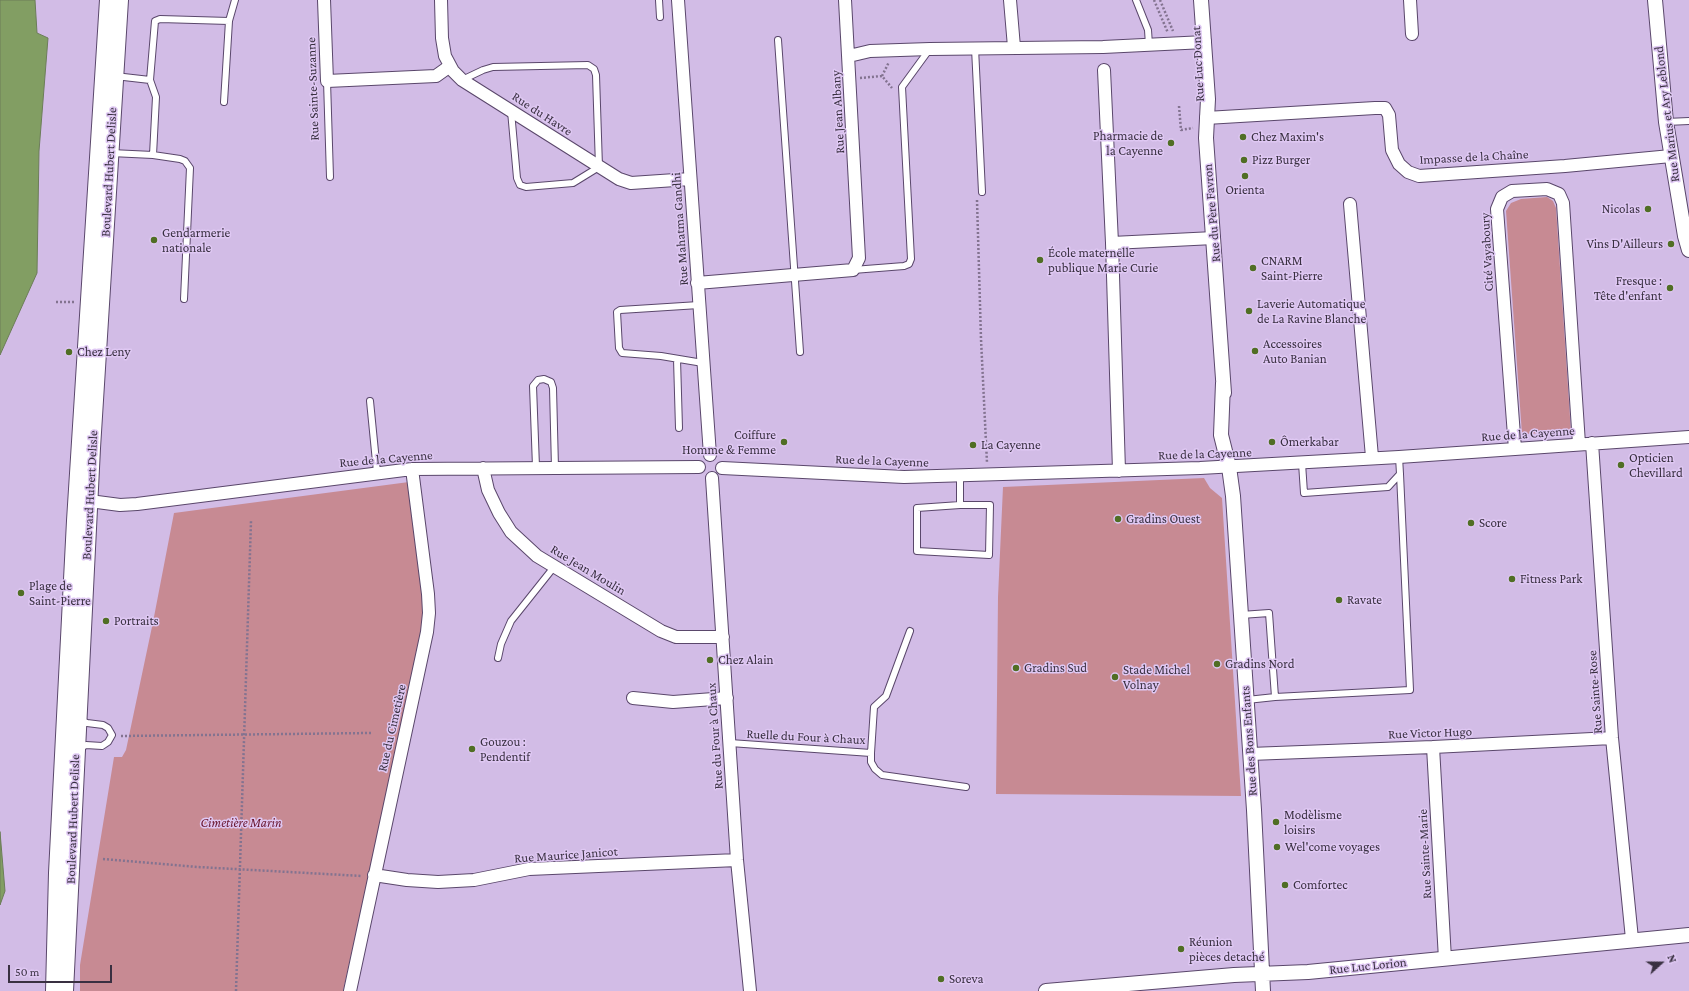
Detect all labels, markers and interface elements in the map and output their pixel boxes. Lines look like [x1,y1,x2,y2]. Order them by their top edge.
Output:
street label: Rue Luc Donat [1188,26,1208,102]
street label: Rue Sainte-Suzanne [303,37,323,141]
street label: Rue Marius et Ary Leblond [1651,45,1683,183]
street label: Rue Jean Albany [828,70,848,154]
street label: Rue du Havre [509,89,575,139]
street label: Boulevard Hubert Delisle [98,107,120,237]
place label: Pharmacie de la Cayenne [1093,128,1163,159]
place label: Chez Maxim's [1251,129,1324,145]
marker: Chez Maxim's [1238,132,1248,142]
marker: Pharmacie de la Cayenne [1166,138,1176,148]
street label: Impasse de la Chaîne [1419,146,1529,168]
place label: Pizz Burger [1252,152,1310,168]
marker: Pizz Burger [1239,155,1249,165]
street label: Rue du Père Favron [1200,163,1224,263]
marker: Orienta [1240,171,1250,181]
street label: Rue Mahatma Gandhi [668,172,692,286]
place label: Orienta [1225,182,1265,198]
place label: Nicolas [1602,201,1640,217]
marker: Nicolas [1643,204,1653,214]
street label: Cité Vayaboury [1477,212,1497,292]
place label: Gendarmerie nationale [162,225,230,256]
marker: Gendarmerie nationale [149,235,159,245]
place label: Vins D'Ailleurs [1586,236,1663,252]
marker: Vins D'Ailleurs [1666,239,1676,249]
place label: École maternelle publique Marie Curie [1048,245,1158,276]
place label: CNARM Saint-Pierre [1261,253,1323,284]
marker: École maternelle publique Marie Curie [1035,255,1045,265]
marker: CNARM Saint-Pierre [1248,263,1258,273]
place label: Fresque : Tête d'enfant [1594,273,1662,304]
marker: Fresque : Tête d'enfant [1665,283,1675,293]
place label: Laverie Automatique de La Ravine Blanche [1257,296,1366,327]
marker: Laverie Automatique de La Ravine Blanche [1244,306,1254,316]
place label: Accessoires Auto Banian [1263,336,1327,367]
place label: Chez Leny [77,344,130,360]
marker: Accessoires Auto Banian [1250,346,1260,356]
marker: Chez Leny [64,347,74,357]
street label: Rue de la Cayenne [1481,423,1575,445]
place label: Coiffure Homme & Femme [682,427,776,458]
street label: Boulevard Hubert Delisle [79,430,101,560]
place label: Ômerkabar [1280,434,1339,450]
marker: Coiffure Homme & Femme [779,437,789,447]
place label: La Cayenne [981,437,1041,453]
marker: Ômerkabar [1267,437,1277,447]
marker: La Cayenne [968,440,978,450]
street label: Rue de la Cayenne [1158,445,1252,463]
street label: Rue de la Cayenne [339,447,433,471]
place label: Opticien Chevillard [1629,450,1683,481]
street label: Rue de la Cayenne [835,452,929,470]
marker: Opticien Chevillard [1616,460,1626,470]
place label: Gradins Ouest [1126,511,1200,527]
marker: Gradins Ouest [1113,514,1123,524]
place label: Score [1479,515,1507,531]
marker: Score [1466,518,1476,528]
street label: Rue Jean Moulin [548,541,628,599]
place label: Fitness Park [1520,571,1582,587]
marker: Fitness Park [1507,574,1517,584]
place label: Plage de Saint-Pierre [29,578,91,609]
marker: Plage de Saint-Pierre [16,588,26,598]
place label: Ravate [1347,592,1382,608]
marker: Ravate [1334,595,1344,605]
place label: Portraits [114,613,159,629]
marker: Portraits [101,616,111,626]
street label: Rue Sainte-Rose [1584,650,1606,734]
place label: Chez Alain [718,652,774,668]
marker: Chez Alain [705,655,715,665]
place label: Gradins Nord [1225,656,1294,672]
marker: Gradins Nord [1212,659,1222,669]
place label: Gradins Sud [1024,660,1087,676]
place label: Stade Michel Volnay [1123,662,1190,693]
marker: Gradins Sud [1011,663,1021,673]
marker: Stade Michel Volnay [1110,672,1120,682]
street label: Rue du Four à Chaux [703,682,727,790]
street label: Rue du Cimetière [374,683,410,773]
street label: Rue des Bons Enfants [1237,685,1261,797]
street label: Rue Victor Hugo [1388,724,1472,742]
street label: Ruelle du Four à Chaux [746,726,866,748]
place label: Gouzou : Pendentif [480,734,530,765]
marker: Gouzou : Pendentif [467,744,477,754]
street label: Boulevard Hubert Delisle [63,754,83,884]
place label: Modèlisme loisirs [1284,807,1342,838]
street label: Rue Sainte-Marie [1415,809,1435,899]
park label: Cimetière Marin [200,815,282,831]
marker: Modèlisme loisirs [1271,817,1281,827]
place label: Wel'come voyages [1285,839,1380,855]
marker: Wel'come voyages [1272,842,1282,852]
street label: Rue Maurice Janicot [514,844,618,866]
place label: Comfortec [1293,877,1348,893]
marker: Comfortec [1280,880,1290,890]
place label: Réunion pièces detaché [1189,934,1264,965]
north arrow [1641,943,1681,983]
marker: Réunion pièces detaché [1176,944,1186,954]
text: N [1665,953,1679,964]
street label: Rue Luc Lorion [1329,954,1407,978]
scale bar [10,957,114,983]
text: 50 m [15,965,39,979]
place label: Soreva [949,971,983,987]
marker: Soreva [936,974,946,984]

